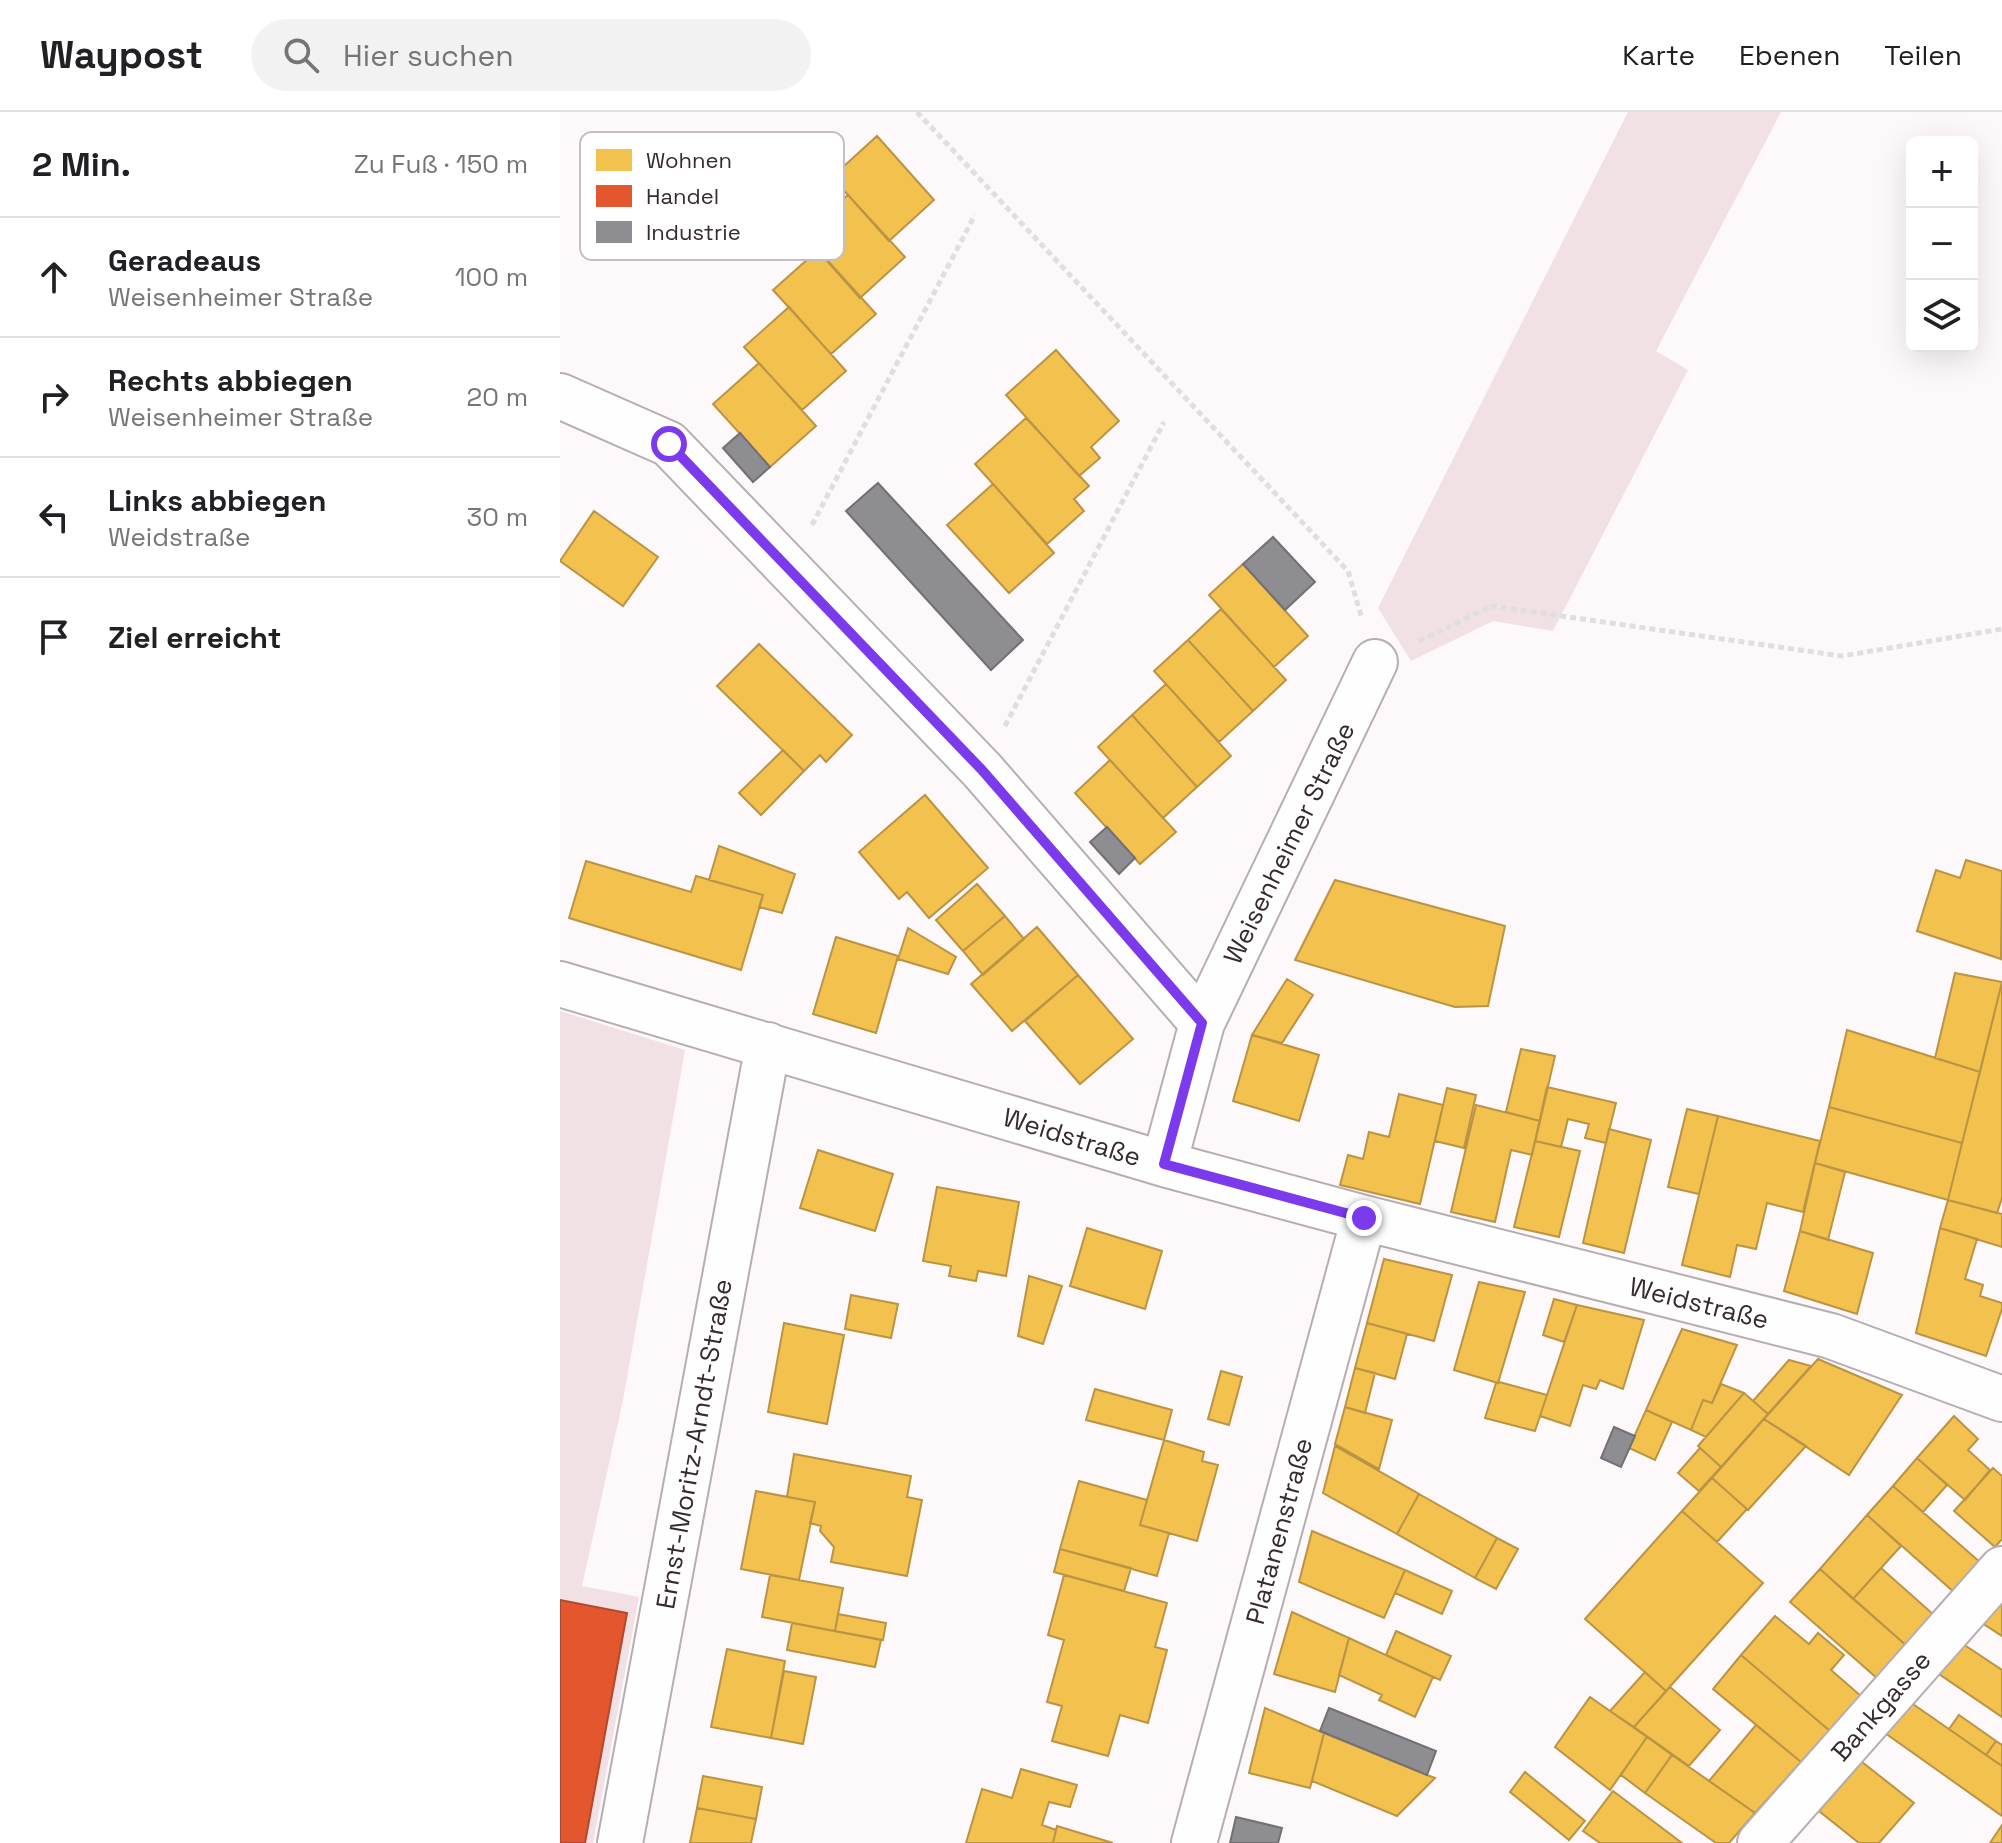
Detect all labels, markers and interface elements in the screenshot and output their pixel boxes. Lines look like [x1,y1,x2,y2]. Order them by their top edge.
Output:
search box [251,19,811,91]
text: Waypost [40,31,203,79]
icon: search [279,33,323,77]
text: Hier suchen [343,36,514,75]
text: Karte [1622,37,1695,73]
text: Ebenen [1739,37,1840,73]
text: Teilen [1884,37,1962,73]
legend [580,132,844,260]
map controls [1906,136,1978,352]
button: + [1906,136,1978,208]
text: 2 Min. [32,143,131,186]
text: Wohnen [646,146,732,174]
text: Zu Fuß · 150 m [354,147,528,181]
text: Handel [646,182,719,210]
button: − [1906,208,1978,280]
text: Industrie [646,218,741,246]
text: Geradeaus [108,241,261,280]
icon: ahead [32,255,76,299]
text: 100 m [455,260,528,294]
text: Weisenheimer Straße [108,280,373,314]
button: layers [1906,280,1978,352]
text: Rechts abbiegen [108,361,353,400]
icon: right [32,375,76,419]
text: 20 m [467,380,528,414]
text: Weisenheimer Straße [108,400,373,434]
route start [651,426,687,462]
text: Links abbiegen [108,481,326,520]
icon: left [32,495,76,539]
text: 30 m [467,500,528,534]
text: Weidstraße [108,520,250,554]
icon: arrive [32,615,76,659]
text: Ziel erreicht [108,618,281,657]
street label: Weisenheimer Straße [1216,716,1362,970]
street label: Weidstraße [999,1100,1145,1174]
route end [1346,1200,1382,1236]
street label: Weidstraße [1626,1269,1772,1337]
street label: Ernst-Moritz-Arndt-Straße [648,1276,740,1612]
street label: Platanenstraße [1238,1434,1320,1628]
street label: Bankgasse [1824,1644,1938,1768]

